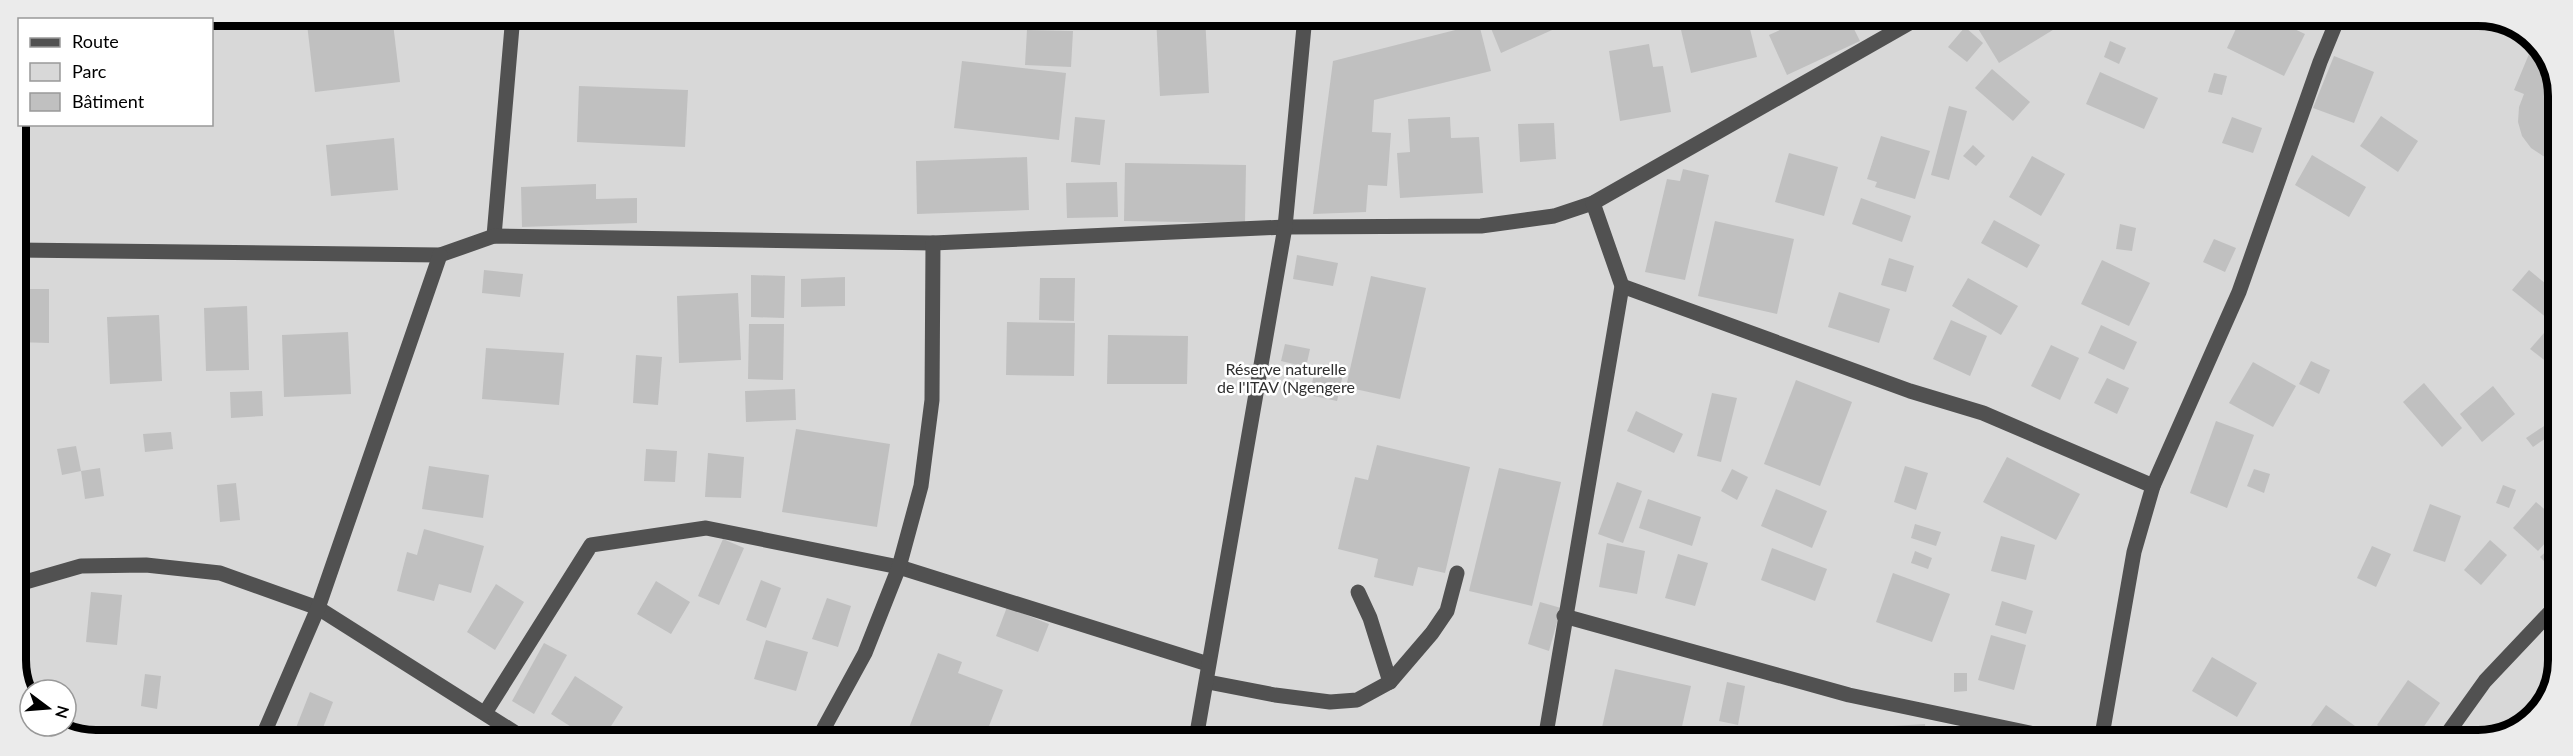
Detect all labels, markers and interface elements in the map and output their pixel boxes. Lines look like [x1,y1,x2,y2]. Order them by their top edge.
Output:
legend [18,18,213,126]
text: Route [72,30,119,52]
text: Parc [72,60,107,82]
text: Bâtiment [72,90,145,112]
park label: Réserve naturelle de l'ITAV (Ngengere [1217,359,1355,396]
north arrow [18,678,78,738]
text: N [52,704,74,721]

